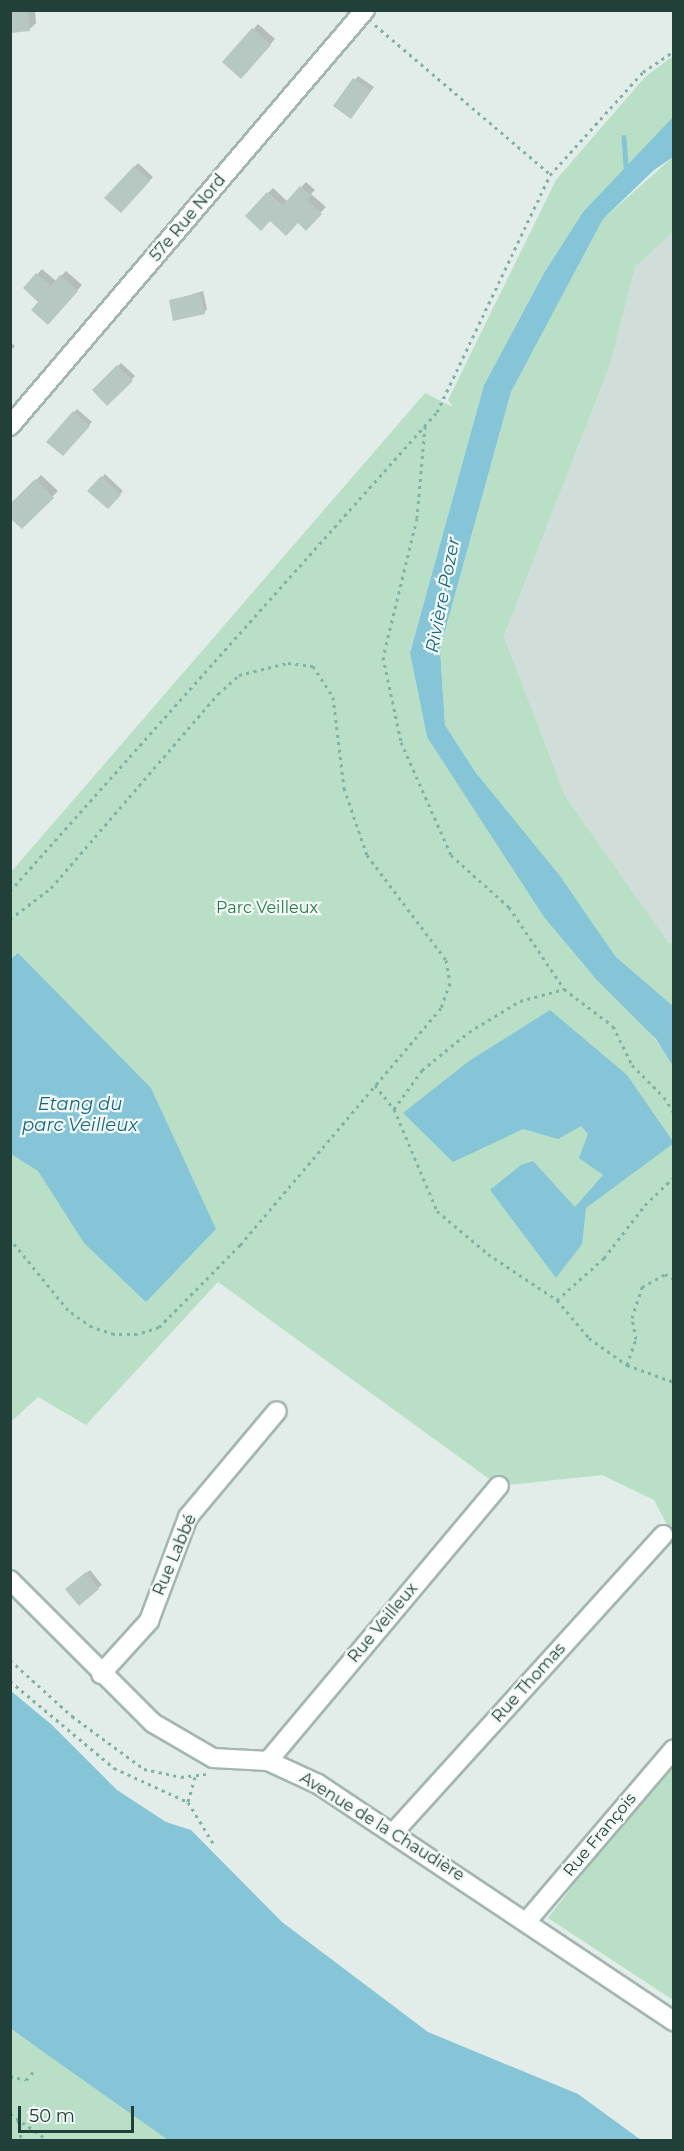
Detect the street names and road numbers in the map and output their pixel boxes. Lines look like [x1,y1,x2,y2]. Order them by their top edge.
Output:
street label: 57e Rue Nord [146,171,230,265]
street label: Rue Labbé [149,1511,201,1599]
street label: Rue Veilleux [344,1579,422,1667]
street label: Rue Thomas [488,1639,570,1727]
street label: Avenue de la Chaudière [296,1768,468,1886]
street label: Rue François [559,1789,641,1881]

